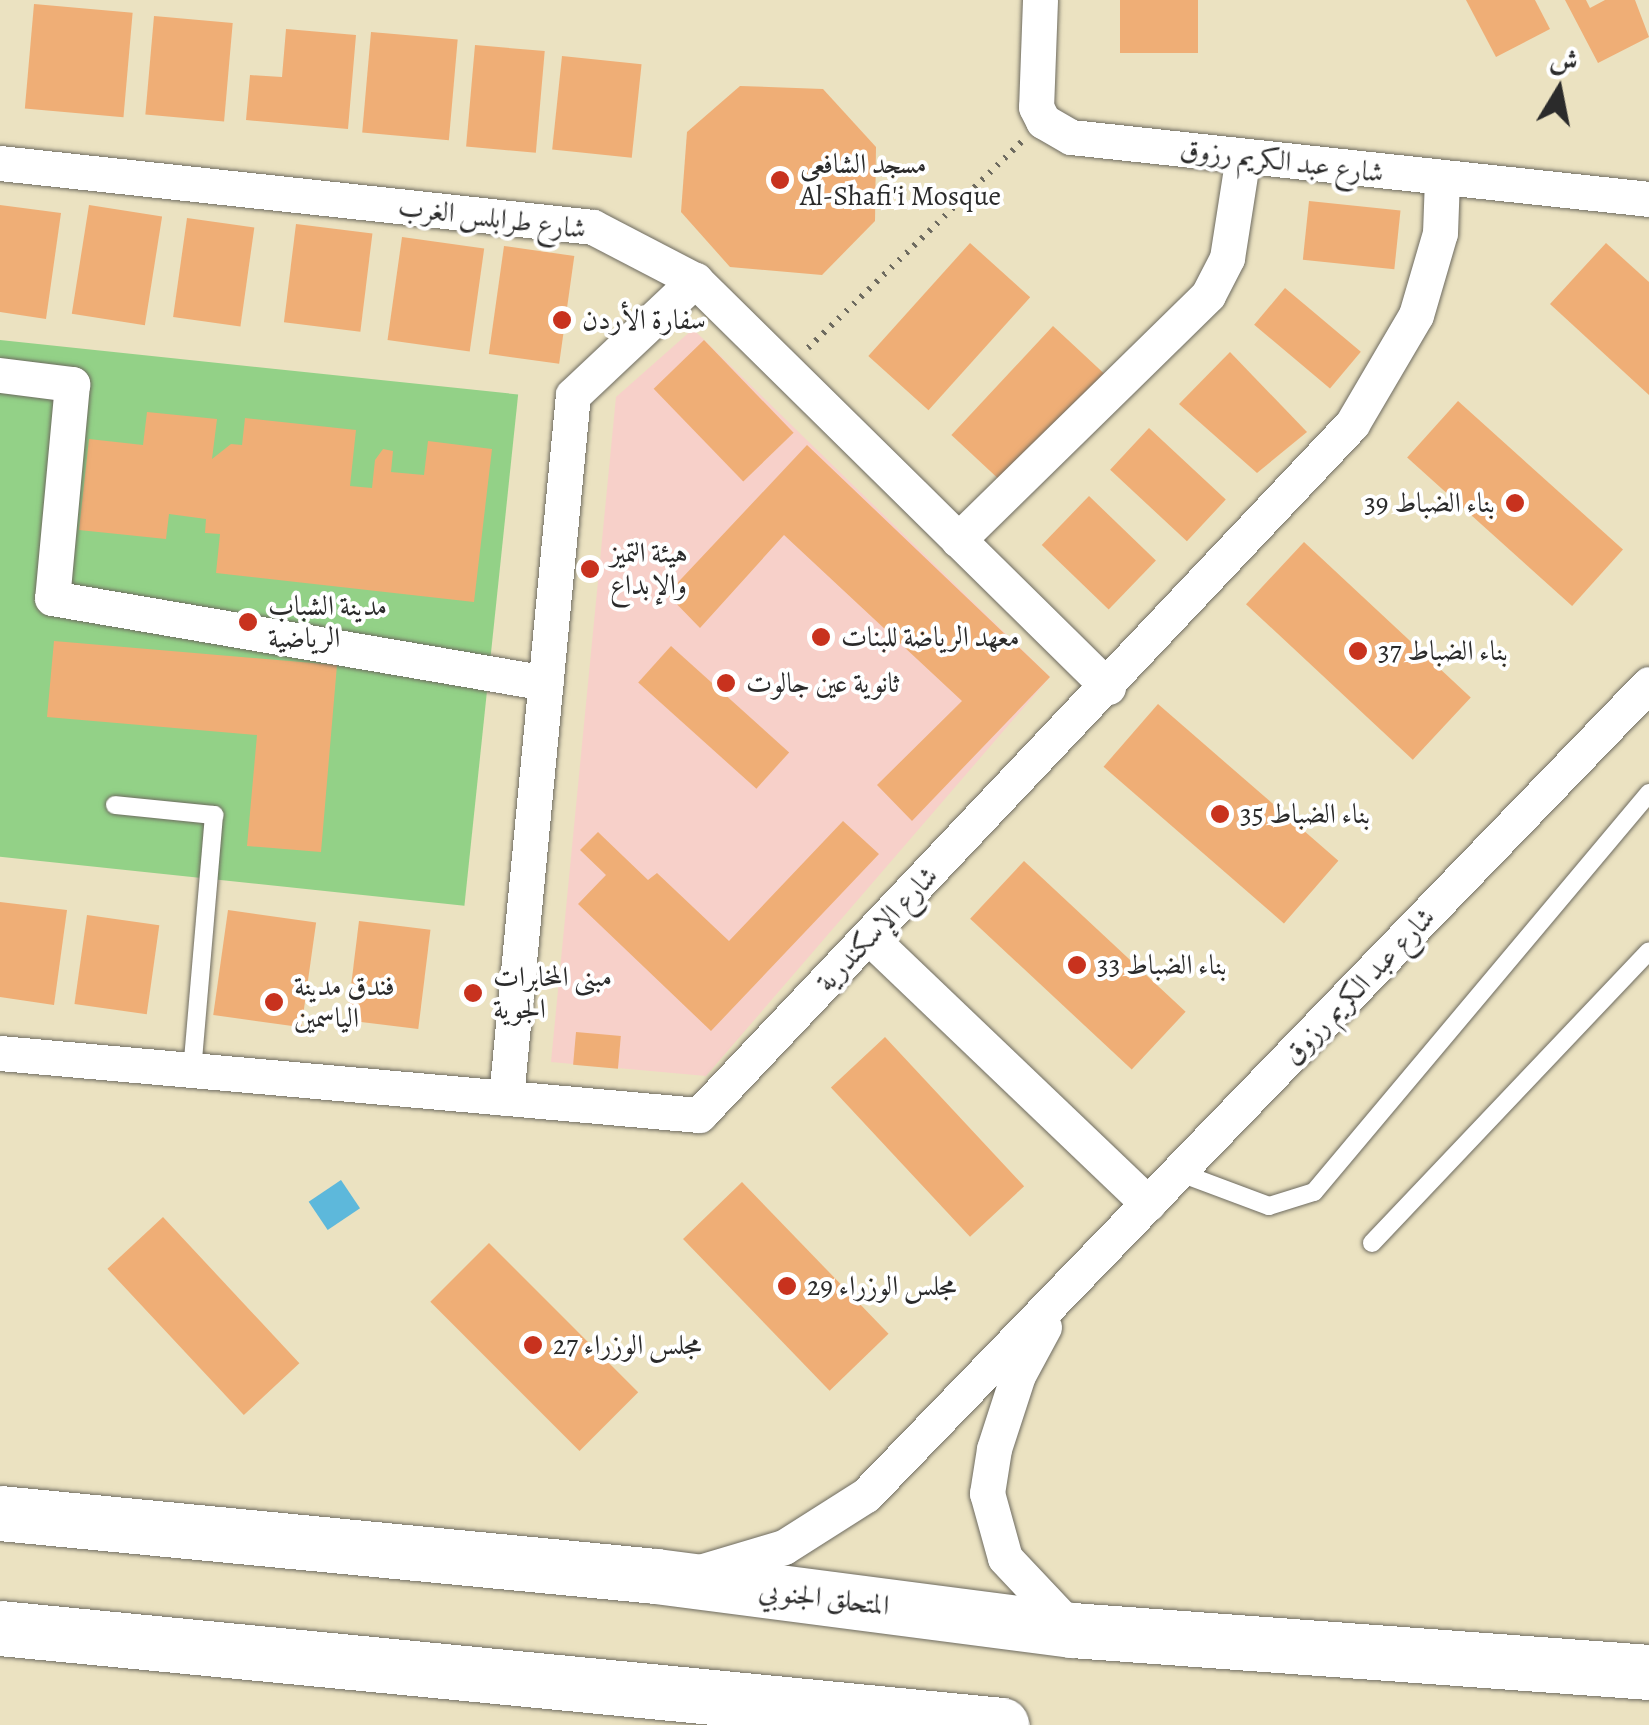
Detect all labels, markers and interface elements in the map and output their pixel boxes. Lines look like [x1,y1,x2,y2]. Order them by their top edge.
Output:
text: ش [1547,39,1581,82]
north arrow [1509,40,1609,140]
street label: شارع عبد الكريم رزوق [1178,132,1386,190]
place label: مسجد الشافعي Al-Shafi'i Mosque [800,147,1001,213]
marker: مسجد الشافعي Al-Shafi'i Mosque [769,169,791,191]
street label: شارع طرابلس الغرب [396,190,588,246]
place label: سفارة الأردن [582,303,706,337]
marker: سفارة الأردن [551,309,573,331]
place label: بناء الضباط 39 [1364,486,1495,520]
marker: بناء الضباط 39 [1504,492,1526,514]
place label: هيئة التميز والإبداع [610,536,688,602]
marker: هيئة التميز والإبداع [579,558,601,580]
place label: مدينة الشباب الرياضية [268,589,387,655]
marker: مدينة الشباب الرياضية [237,611,259,633]
place label: معهد الرياضة للبنات [841,620,1020,654]
marker: معهد الرياضة للبنات [810,626,832,648]
place label: بناء الضباط 37 [1378,634,1508,668]
marker: بناء الضباط 37 [1347,640,1369,662]
place label: ثانوية عين جالوت [746,666,899,700]
marker: ثانوية عين جالوت [715,672,737,694]
place label: بناء الضباط 35 [1240,797,1370,831]
marker: بناء الضباط 35 [1209,803,1231,825]
street label: شارع الإسكندرية [809,859,945,999]
street label: شارع عبد الكريم رزوق [1276,901,1442,1071]
place label: بناء الضباط 33 [1097,948,1227,982]
marker: بناء الضباط 33 [1066,954,1088,976]
place label: مبنى المخابرات الجوية [493,960,612,1026]
place label: فندق مدينة الياسمين [294,969,395,1035]
marker: مبنى المخابرات الجوية [462,982,484,1004]
marker: فندق مدينة الياسمين [263,991,285,1013]
place label: مجلس الوزراء 29 [807,1269,957,1303]
marker: مجلس الوزراء 29 [776,1275,798,1297]
place label: مجلس الوزراء 27 [553,1328,702,1362]
marker: مجلس الوزراء 27 [522,1334,544,1356]
street label: المتحلق الجنوبي [757,1573,891,1623]

